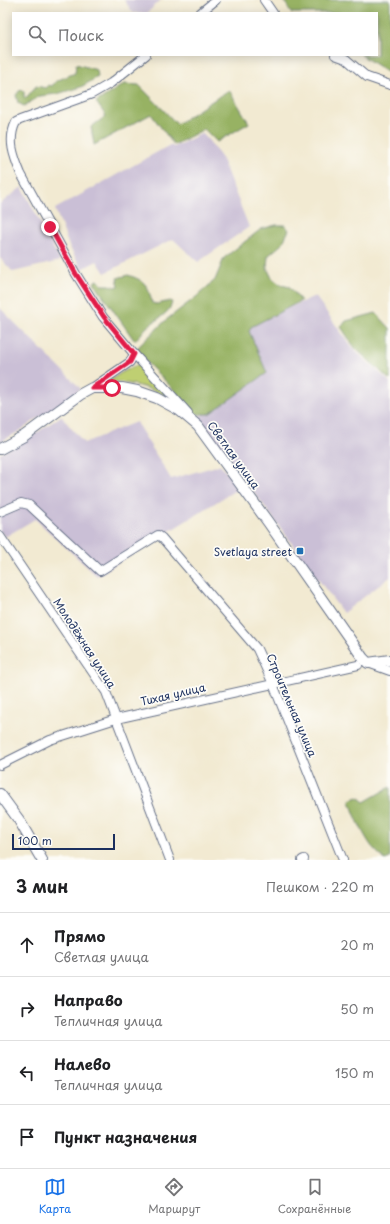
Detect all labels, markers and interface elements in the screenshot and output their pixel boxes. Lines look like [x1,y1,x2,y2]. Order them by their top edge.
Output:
search box [12,12,378,56]
icon: search [26,23,48,45]
text: Поиск [58,23,104,46]
route end [41,218,59,236]
route start [103,379,121,397]
street label: Светлая улица [204,418,264,492]
place label: Svetlaya street [214,543,293,560]
marker: Svetlaya street [295,546,305,556]
street label: Молодёжная улица [49,595,121,691]
street label: Строительная улица [262,651,322,760]
street label: Тихая улица [139,678,207,710]
scale bar [12,832,115,851]
text: 100 m [18,832,52,849]
text: 3 мин [16,873,68,899]
text: Пешком · 220 m [266,877,374,896]
text: Прямо [54,924,105,947]
icon: ahead [16,934,38,956]
text: 20 m [340,935,374,954]
text: Светлая улица [54,947,149,966]
text: Направо [54,988,123,1011]
icon: right [16,998,38,1020]
text: 50 m [340,999,374,1018]
text: Тепличная улица [54,1011,162,1030]
text: Налево [54,1052,111,1075]
icon: left [16,1062,38,1084]
text: 150 m [335,1063,374,1082]
text: Тепличная улица [54,1075,162,1094]
text: Пункт назначения [54,1125,197,1148]
icon: arrive [16,1126,38,1148]
tab: Карта [39,1176,71,1217]
tab: Маршрут [148,1176,200,1217]
tab: Сохранённые [278,1176,351,1217]

